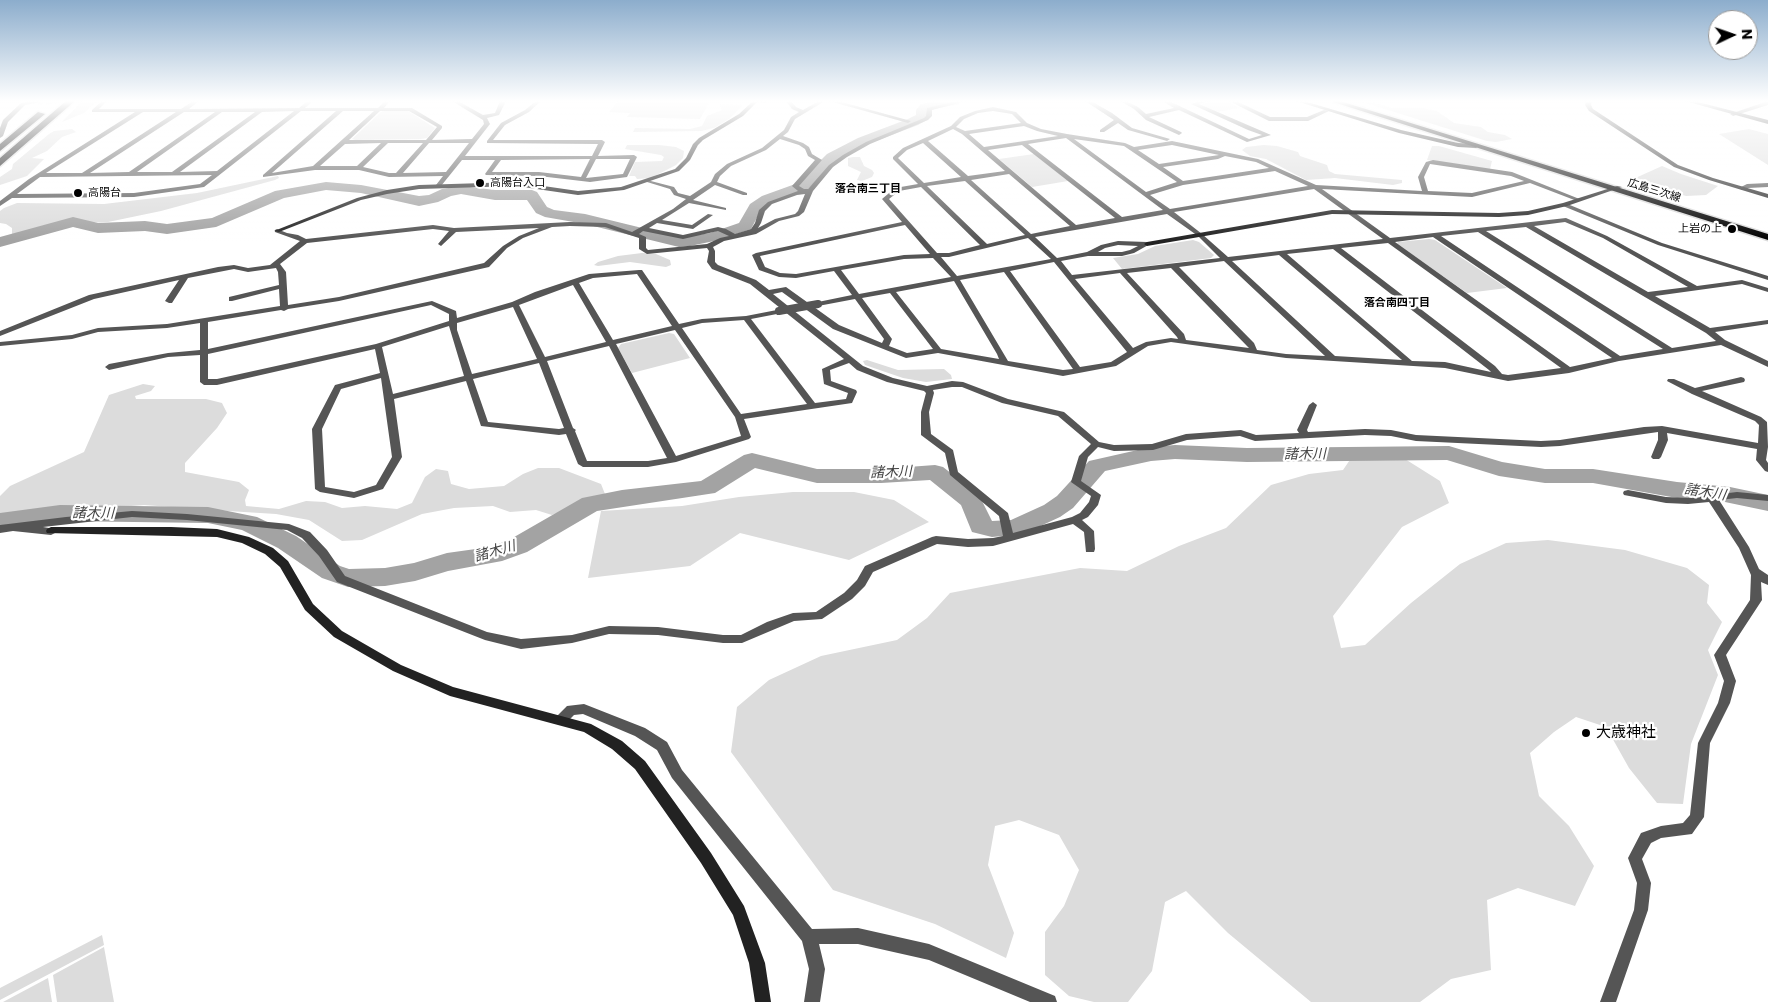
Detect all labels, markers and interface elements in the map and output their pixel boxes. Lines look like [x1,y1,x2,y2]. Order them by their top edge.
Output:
north arrow [1708,10,1758,60]
text: N [1737,28,1757,40]
place label: 高陽台入口 [490,176,545,190]
marker: 高陽台入口 [474,177,486,189]
street label: 広島三次線 [1626,177,1682,205]
district label: 落合南三丁目 [835,182,901,196]
place label: 高陽台 [88,186,121,200]
marker: 高陽台 [72,187,84,199]
place label: 上岩の上 [1678,222,1722,236]
marker: 上岩の上 [1726,223,1738,235]
district label: 落合南四丁目 [1364,296,1430,310]
water label: 諸木川 [1284,446,1326,464]
water label: 諸木川 [870,464,912,482]
water label: 諸木川 [1683,481,1727,505]
water label: 諸木川 [72,505,114,523]
water label: 諸木川 [472,538,518,566]
place label: 大歳神社 [1596,724,1656,742]
marker: 大歳神社 [1580,727,1592,739]

